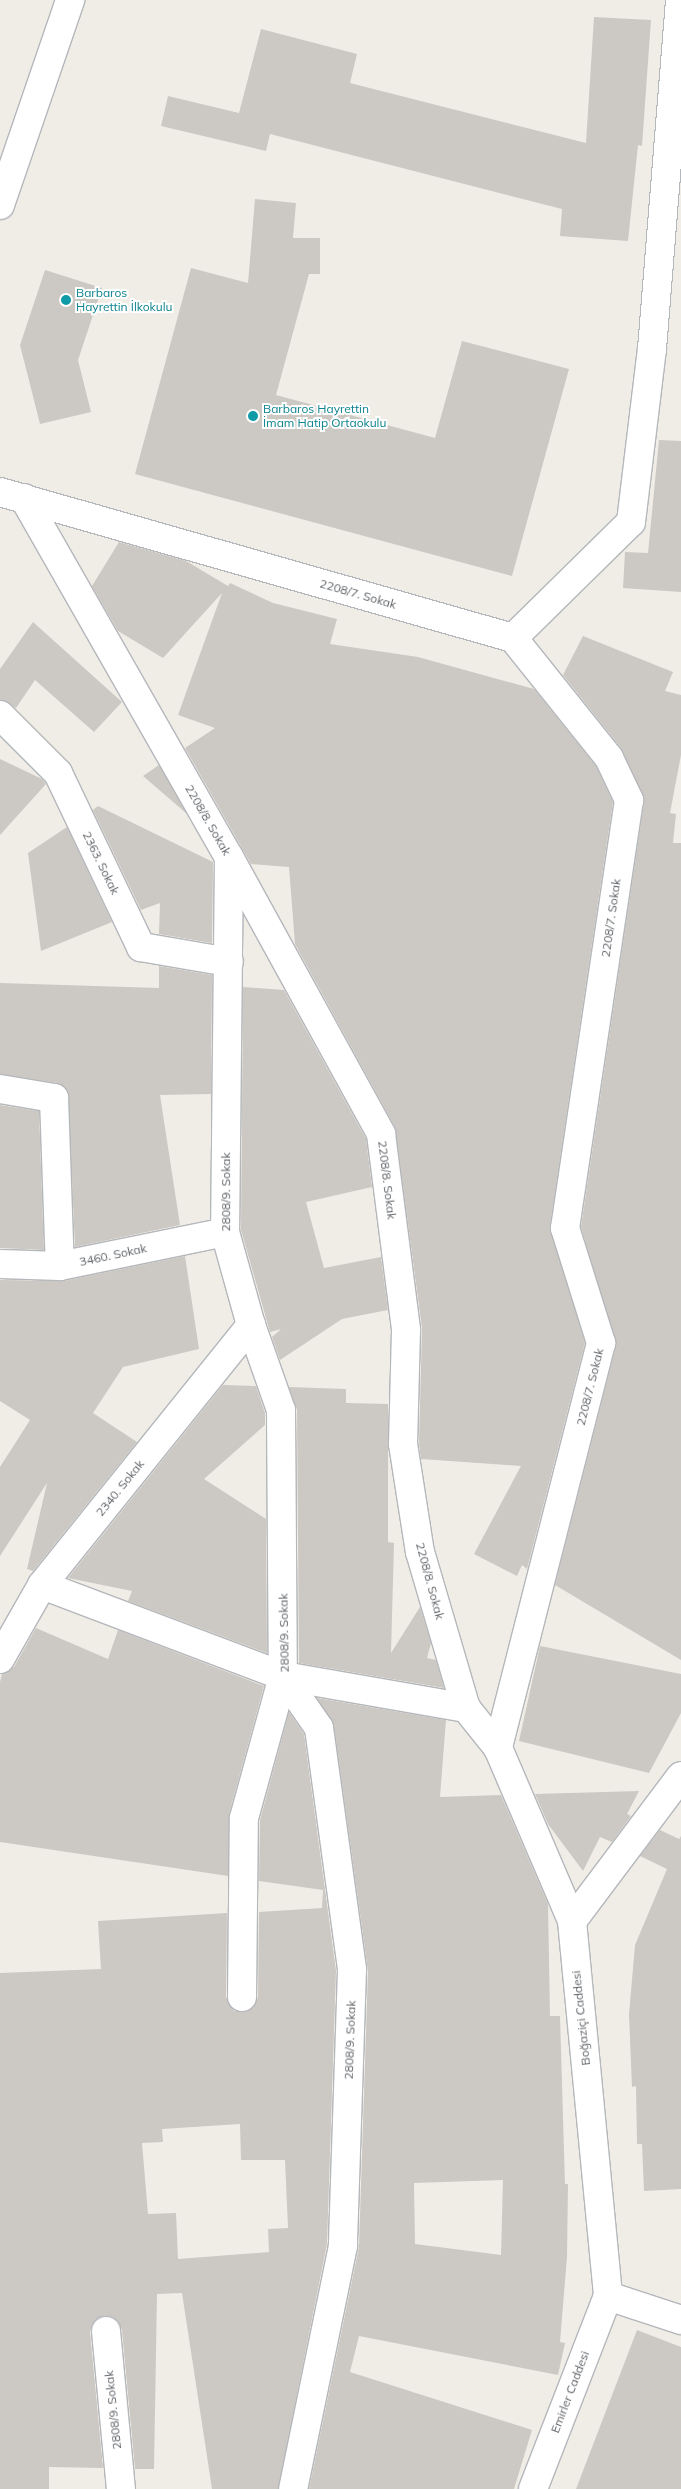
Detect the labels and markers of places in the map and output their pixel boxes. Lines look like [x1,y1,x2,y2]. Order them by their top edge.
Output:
place label: Barbaros Hayrettin İlkokulu [76,286,172,314]
marker: Barbaros Hayrettin İlkokulu [60,294,72,306]
place label: Barbaros Hayrettin İmam Hatip Ortaokulu [263,402,386,430]
marker: Barbaros Hayrettin İmam Hatip Ortaokulu [247,410,259,422]

